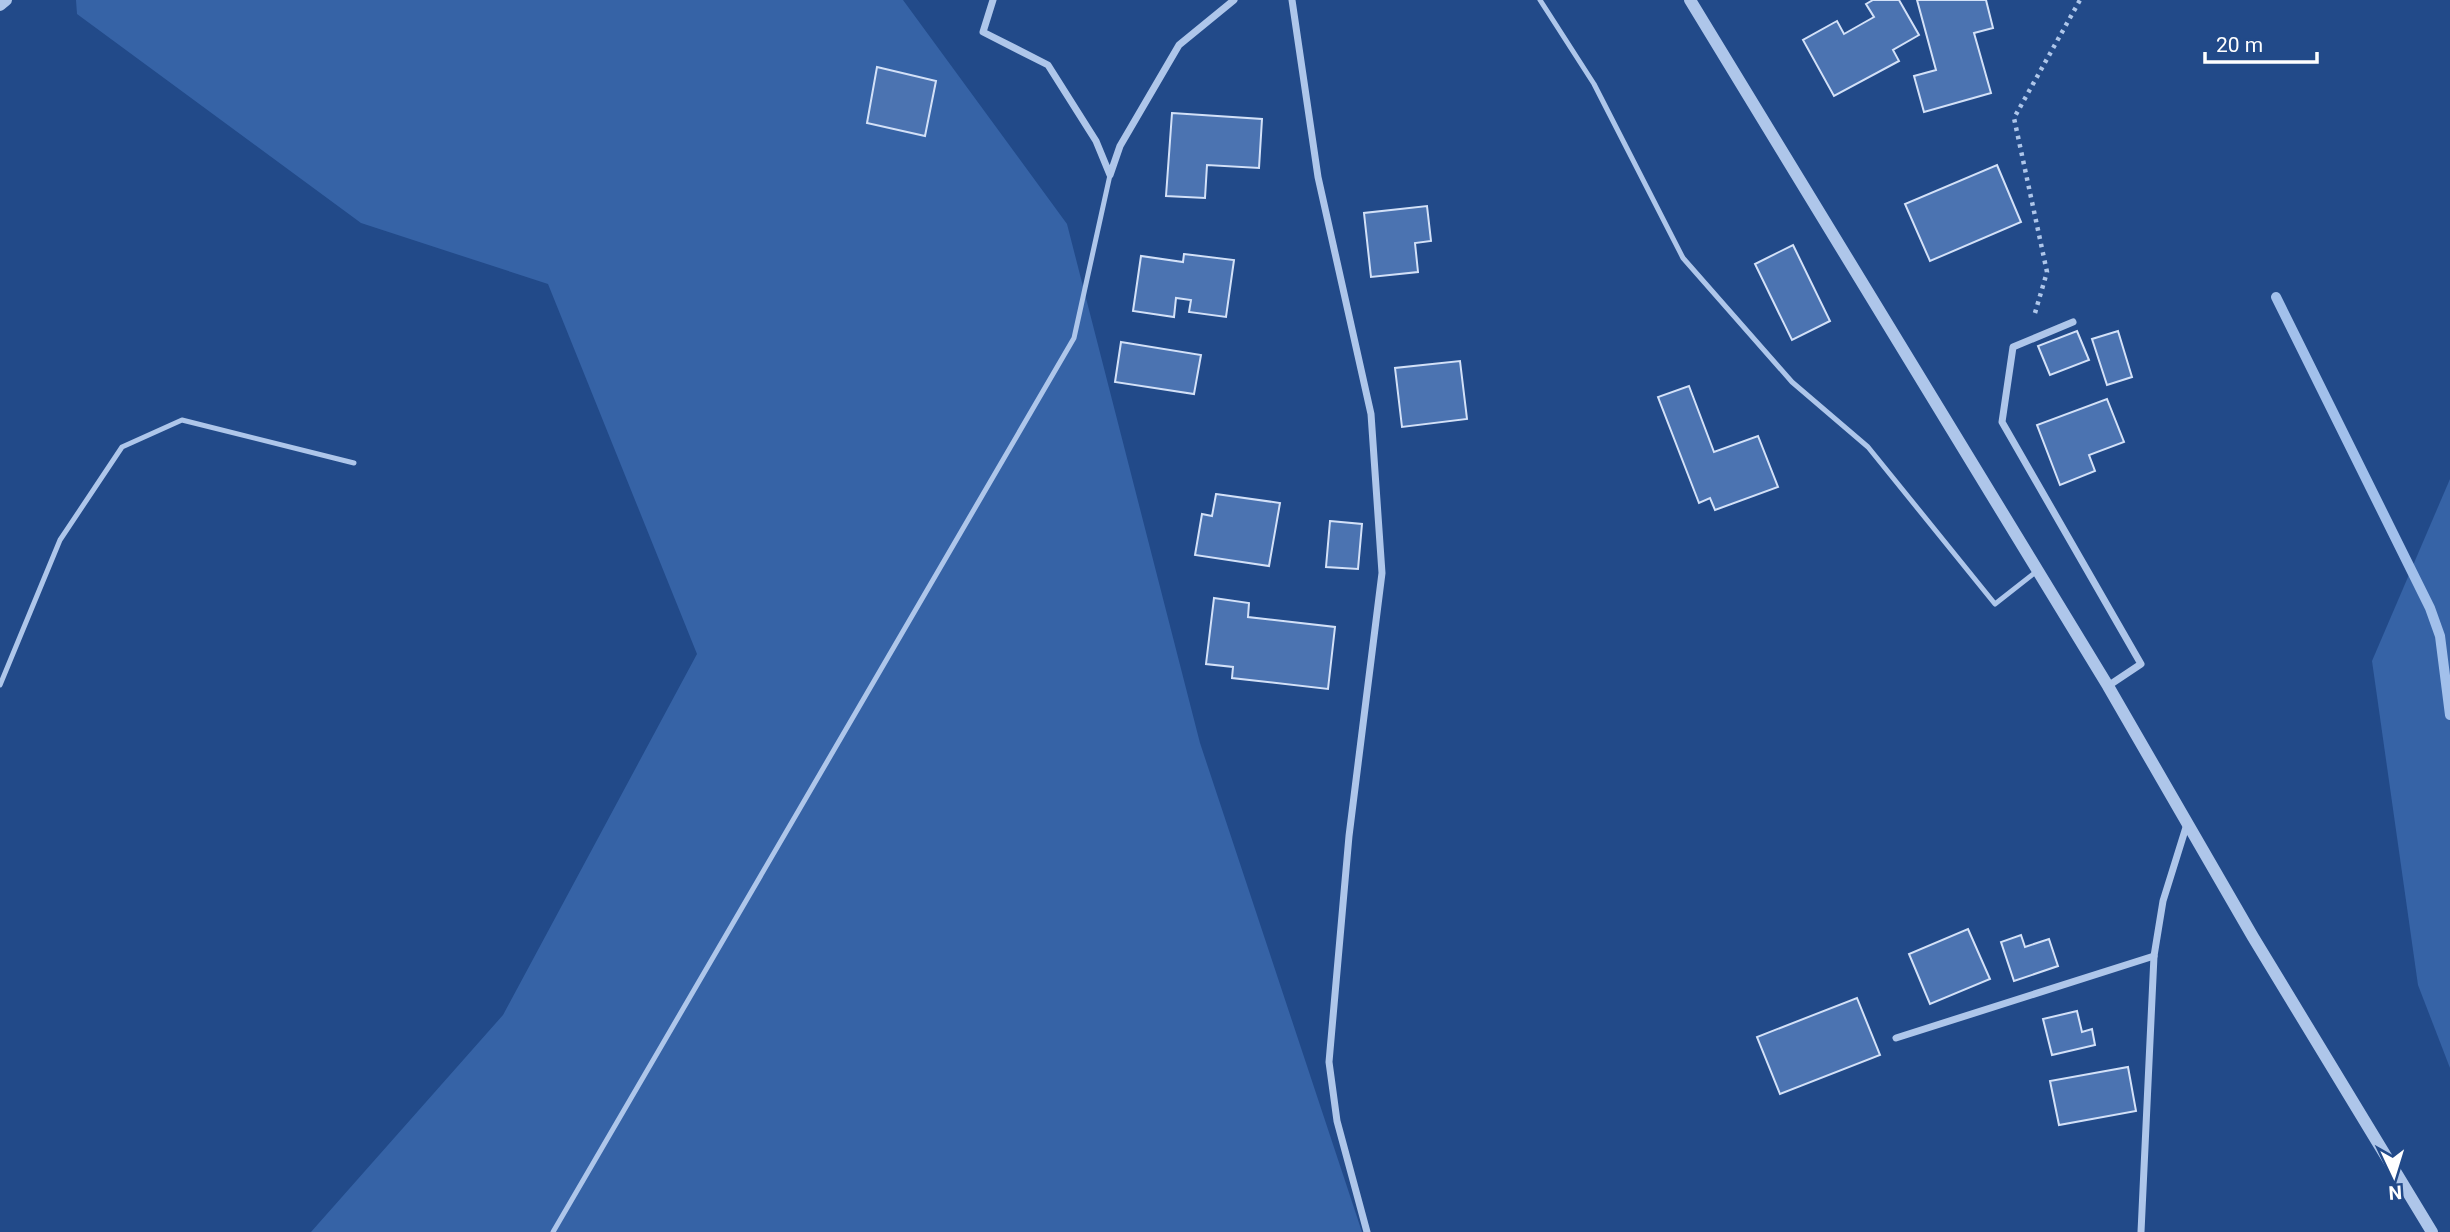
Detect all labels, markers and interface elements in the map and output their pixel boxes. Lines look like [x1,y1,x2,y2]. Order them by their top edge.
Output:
scale bar [2205,21,2317,65]
text: 20 m [2216,33,2263,57]
north arrow [2359,1141,2429,1211]
text: N [2388,1181,2403,1204]

